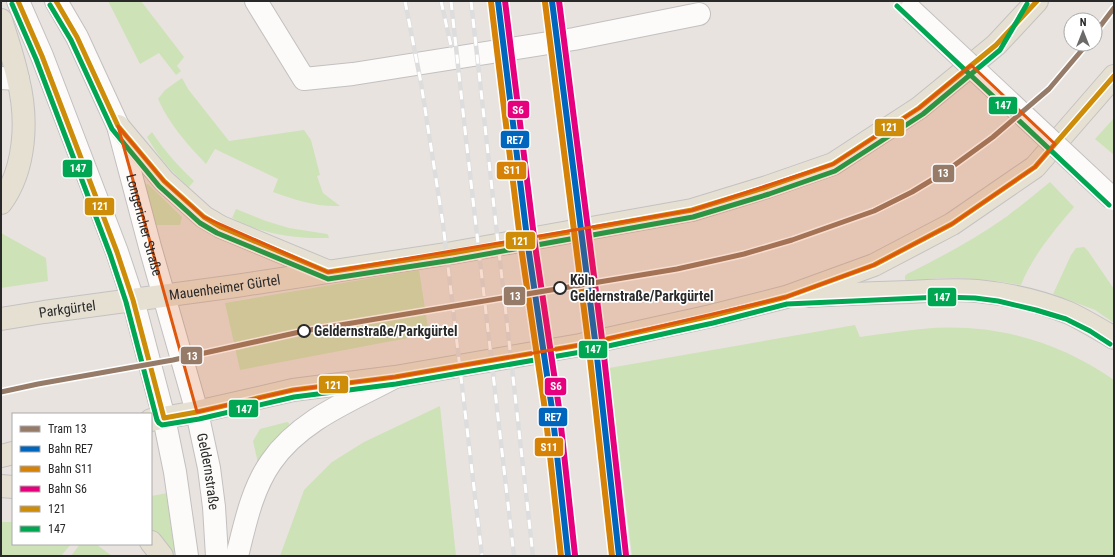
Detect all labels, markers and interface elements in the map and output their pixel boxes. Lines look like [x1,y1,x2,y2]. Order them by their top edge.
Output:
north arrow [1063,12,1103,52]
text: N [1080,16,1087,29]
line badge: 147 [988,96,1018,115]
text: 147 [995,99,1012,112]
line badge: S6 [507,100,530,119]
text: S6 [512,104,524,117]
line badge: 121 [874,118,905,137]
text: 121 [881,121,897,134]
line badge: RE7 [500,130,530,149]
text: RE7 [506,134,524,147]
line badge: 147 [62,159,93,178]
line badge: S11 [496,161,527,180]
text: 147 [70,162,87,175]
text: S11 [503,164,521,177]
line badge: 13 [932,164,955,183]
text: 13 [937,167,949,180]
street label: Longericher Straße [123,172,166,278]
line badge: 121 [84,197,115,216]
text: 121 [92,200,108,213]
line badge: 121 [505,231,536,250]
text: 121 [512,235,528,248]
street label: Mauenheimer Gürtel [168,271,281,303]
place label: Köln Geldernstraße/Parkgürtel [570,272,714,304]
marker: Köln Geldernstraße/Parkgürtel [553,281,567,295]
line badge: 13 [503,286,526,306]
line badge: 147 [927,287,957,307]
text: 13 [509,290,521,303]
text: 147 [934,291,951,304]
street label: Parkgürtel [38,297,97,321]
place label: Geldernstraße/Parkgürtel [314,323,458,339]
marker: Geldernstraße/Parkgürtel [297,324,311,338]
line badge: 147 [578,340,608,359]
text: 147 [585,343,602,356]
line badge: 13 [180,346,203,365]
text: 13 [186,350,198,363]
line badge: 121 [318,375,349,394]
line badge: S6 [544,377,567,396]
text: 121 [325,379,341,392]
text: S6 [550,380,562,393]
line badge: 147 [228,399,259,418]
text: 147 [236,403,253,416]
line badge: RE7 [538,407,568,427]
text: RE7 [544,411,562,424]
legend [12,413,152,545]
text: Tram 13 [48,422,87,436]
street label: Geldernstraße [194,432,222,511]
line badge: S11 [534,437,564,457]
text: S11 [540,441,558,454]
text: Bahn RE7 [48,442,93,456]
text: Bahn S11 [48,462,93,476]
text: Bahn S6 [48,482,87,496]
text: 121 [48,502,66,516]
text: 147 [48,522,66,536]

